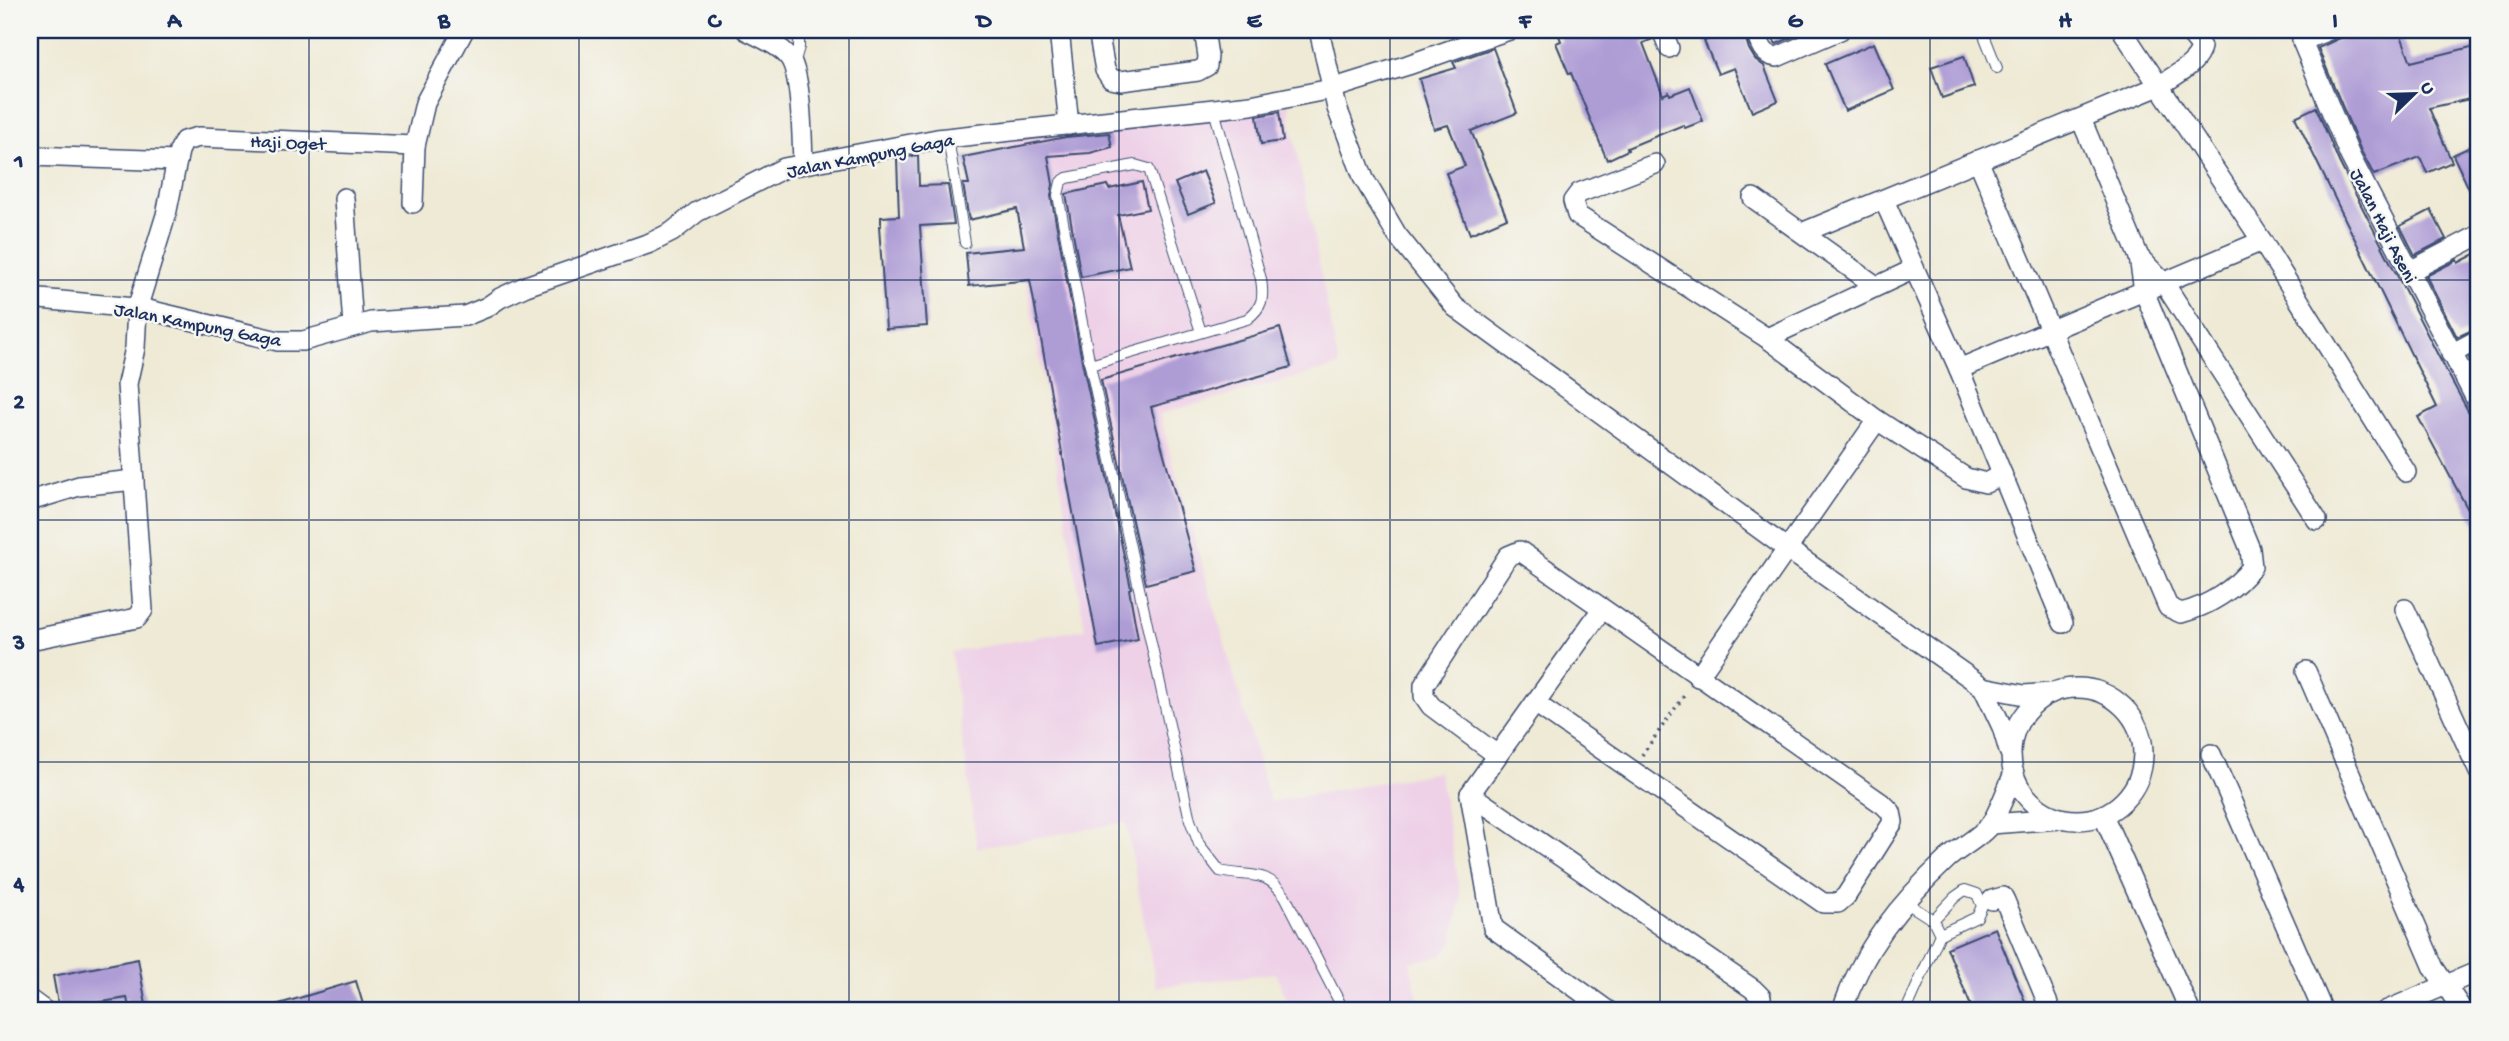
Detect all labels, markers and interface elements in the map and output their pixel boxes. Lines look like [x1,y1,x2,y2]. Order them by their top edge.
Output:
text: A [166,9,182,36]
text: B [437,9,451,36]
text: C [708,9,723,36]
text: D [975,9,993,36]
text: E [1247,9,1263,36]
text: F [1518,9,1533,36]
text: G [1788,9,1804,36]
text: H [2058,9,2072,36]
text: I [2332,9,2338,36]
north arrow [2380,60,2450,130]
text: U [2414,79,2439,98]
street label: Jalan Kampung Gaga [785,130,958,185]
street label: Haji Oget [250,132,328,157]
text: 1 [13,149,24,176]
street label: Jalan Haji Aseni [2343,165,2421,288]
street label: Jalan Kampung Gaga [112,299,284,354]
text: 2 [13,390,25,417]
text: 3 [12,631,25,658]
text: 4 [13,872,25,899]

